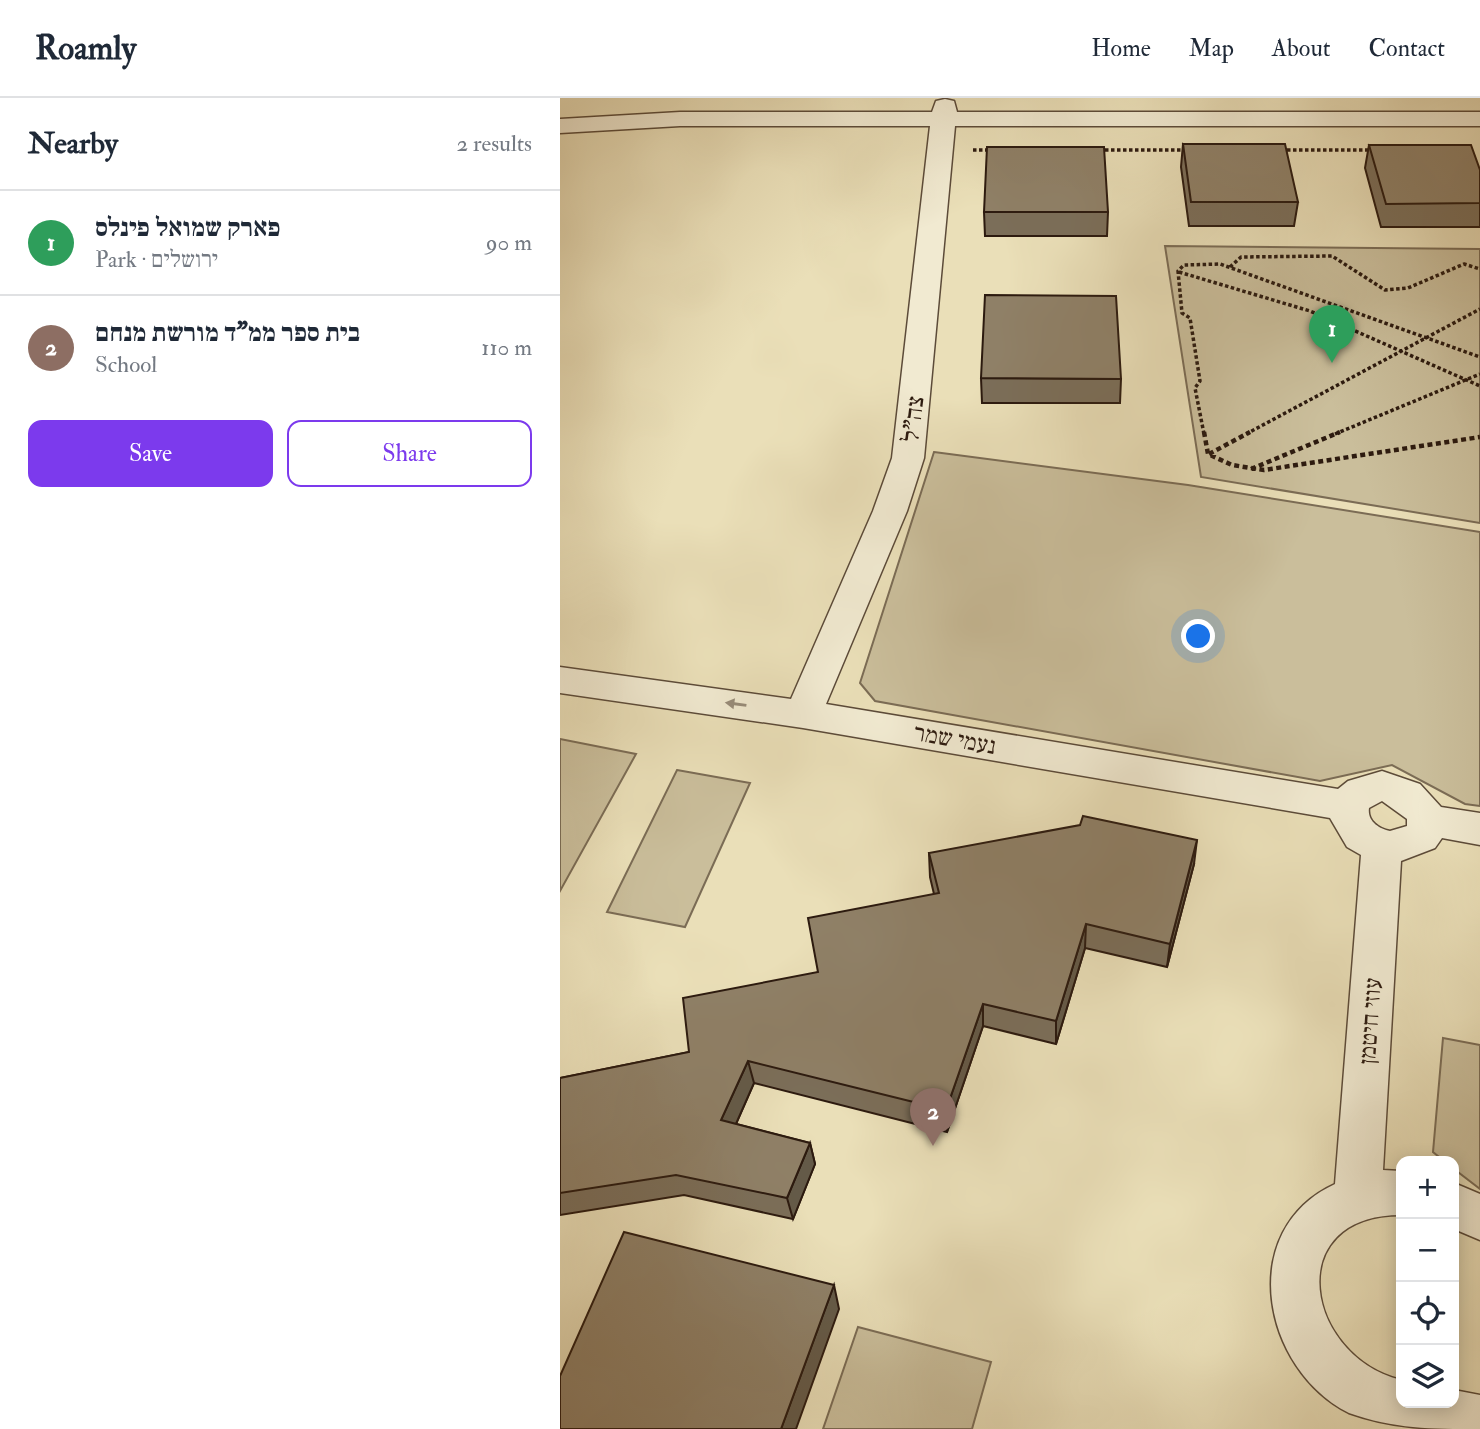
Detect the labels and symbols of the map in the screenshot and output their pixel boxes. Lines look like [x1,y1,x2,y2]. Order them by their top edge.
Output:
pin: 1 [1309,305,1355,363]
street label: צה"ל [895,394,932,444]
your location [1181,619,1215,653]
one-way arrow [725,699,747,710]
street label: נעמי שמר [911,717,998,762]
street label: עוזי חיטמן [1352,977,1389,1065]
pin: 2 [910,1088,956,1146]

